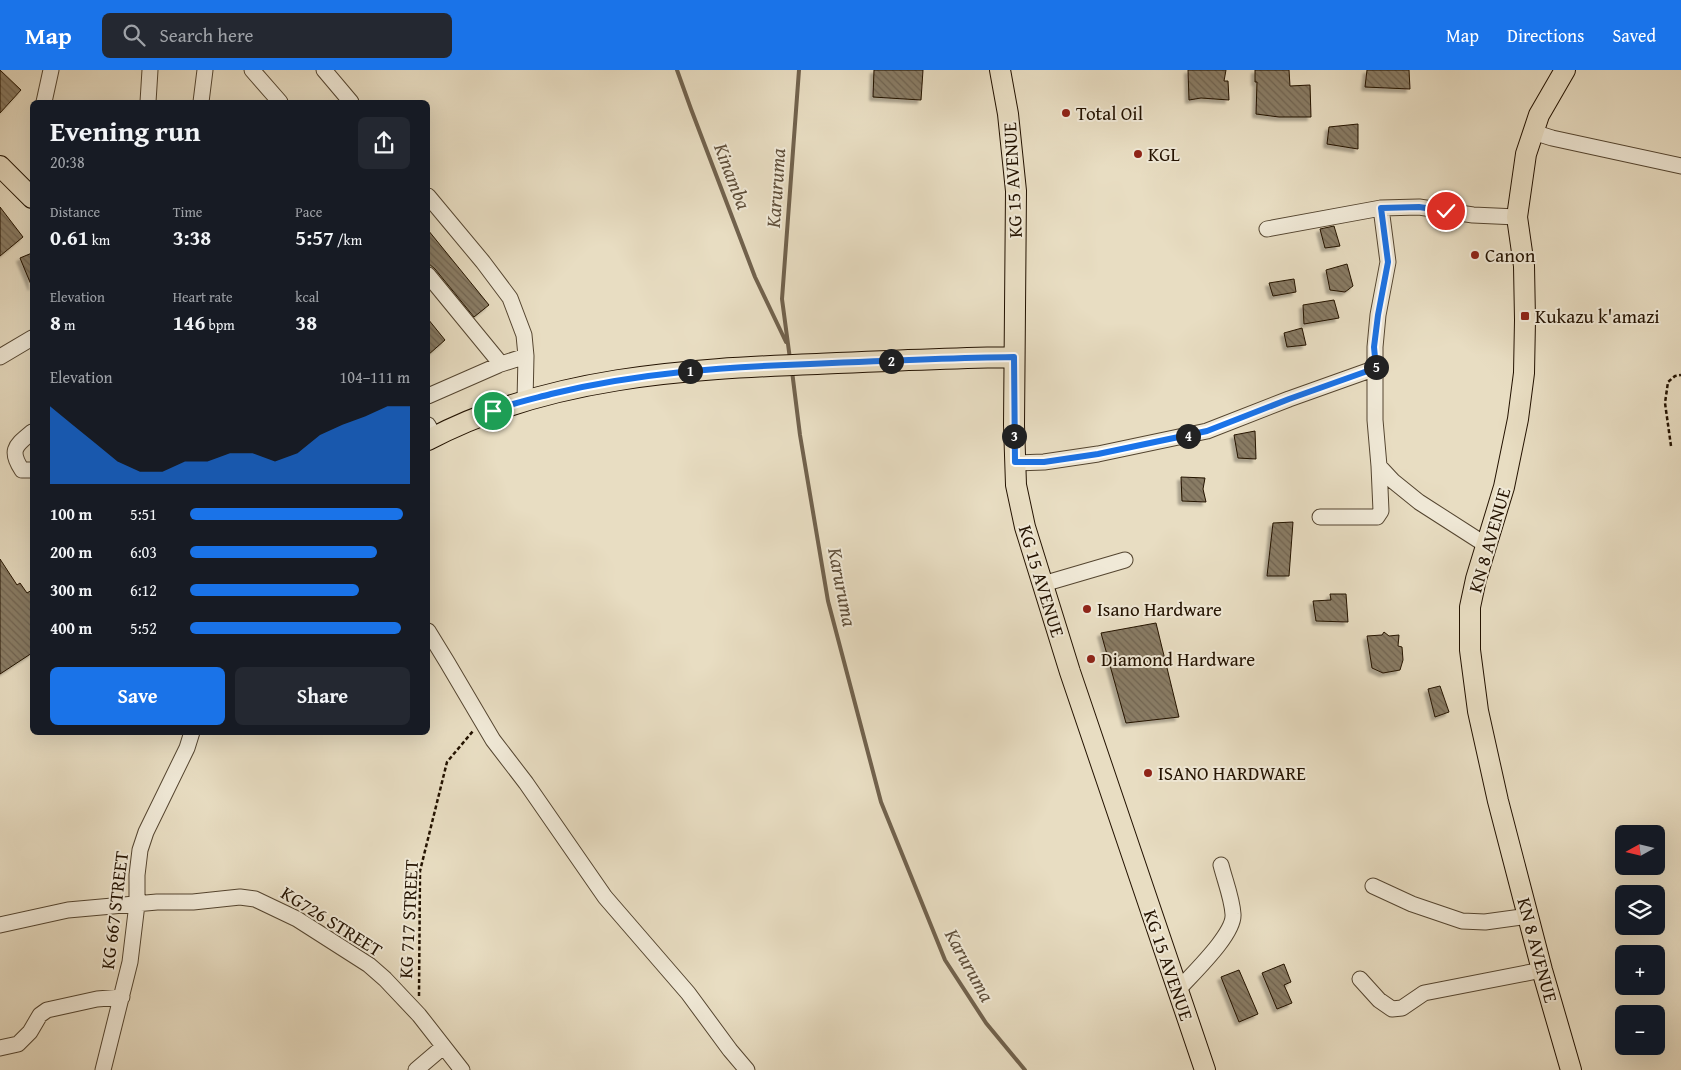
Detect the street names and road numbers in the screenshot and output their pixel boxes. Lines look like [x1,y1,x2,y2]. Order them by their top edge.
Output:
street label: KG 15 AVENUE [995,121,1029,239]
street label: KN 8 AVENUE [1461,484,1517,596]
street label: KG 15 AVENUE [1012,522,1072,641]
street label: KG 667 STREET [93,849,135,971]
street label: KG 717 STREET [391,859,425,979]
street label: KG726 STREET [276,879,388,963]
street label: KN 8 AVENUE [1511,894,1566,1006]
street label: KG 15 AVENUE [1137,906,1201,1025]

